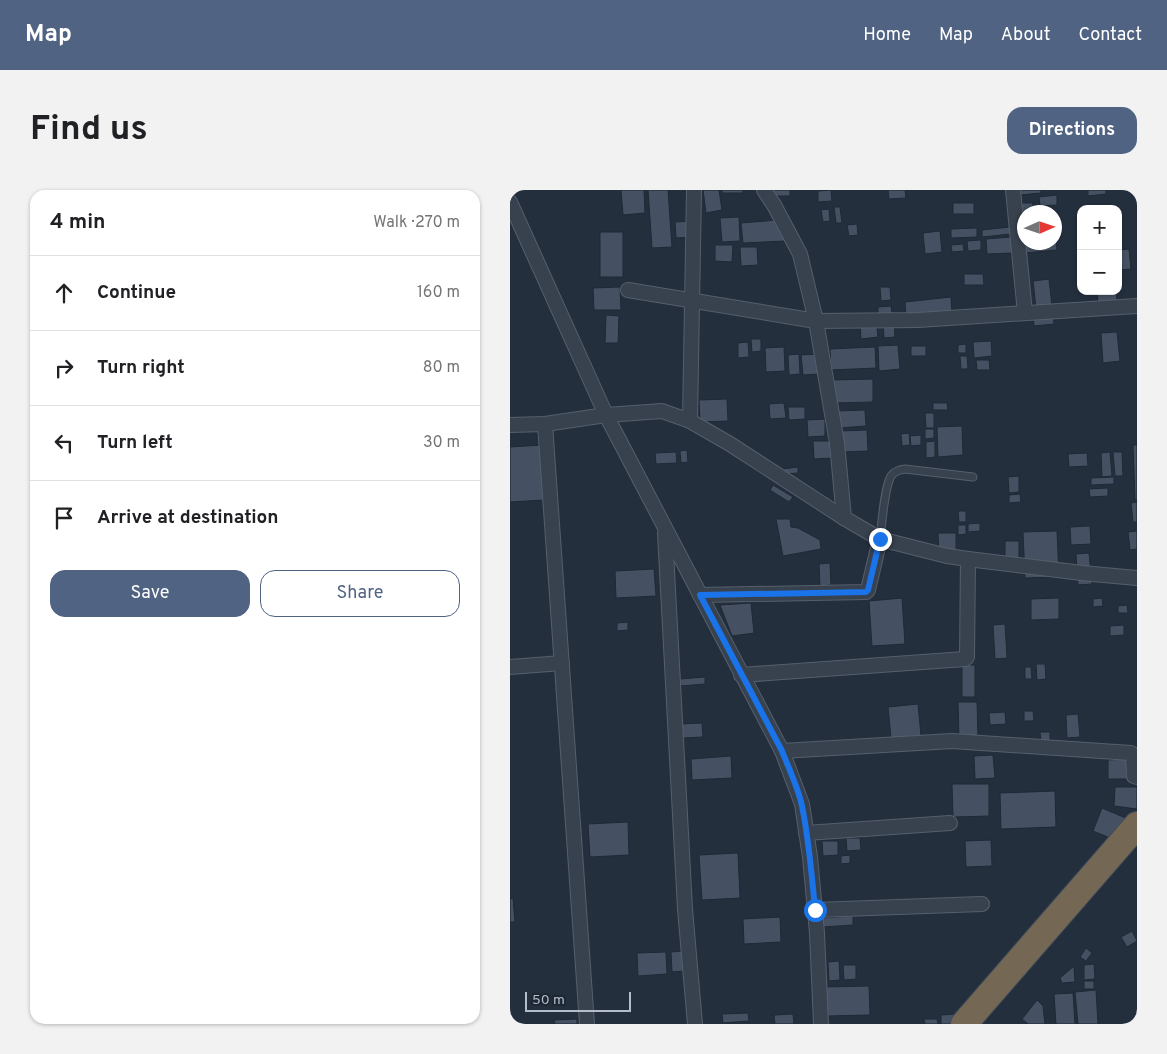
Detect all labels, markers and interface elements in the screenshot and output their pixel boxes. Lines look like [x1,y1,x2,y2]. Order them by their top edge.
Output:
text: Map [25,20,72,50]
text: Home [863,24,911,47]
text: Map [939,24,973,47]
text: About [1001,24,1050,47]
text: Contact [1078,24,1142,47]
button: Directions [1007,107,1137,154]
text: Find us [30,108,148,152]
north arrow [1017,205,1062,250]
map controls [1077,205,1122,295]
button: + [1077,205,1122,250]
text: 4 min [50,209,106,236]
text: Walk · 270 m [373,213,460,233]
button: − [1077,250,1122,295]
icon: ahead [50,279,78,307]
text: Continue [97,281,176,305]
text: 160 m [417,283,460,303]
icon: right [50,354,78,382]
text: Turn right [97,356,185,380]
text: 80 m [423,358,460,378]
icon: left [50,429,78,457]
text: Turn left [97,431,173,455]
text: 30 m [423,433,460,453]
icon: arrive [50,504,78,532]
text: Arrive at destination [97,506,278,530]
route end [869,528,892,551]
button: Save [50,570,250,617]
button: Share [260,570,460,617]
route start [804,899,827,922]
scale bar [525,989,631,1012]
text: 50 m [532,992,565,1009]

